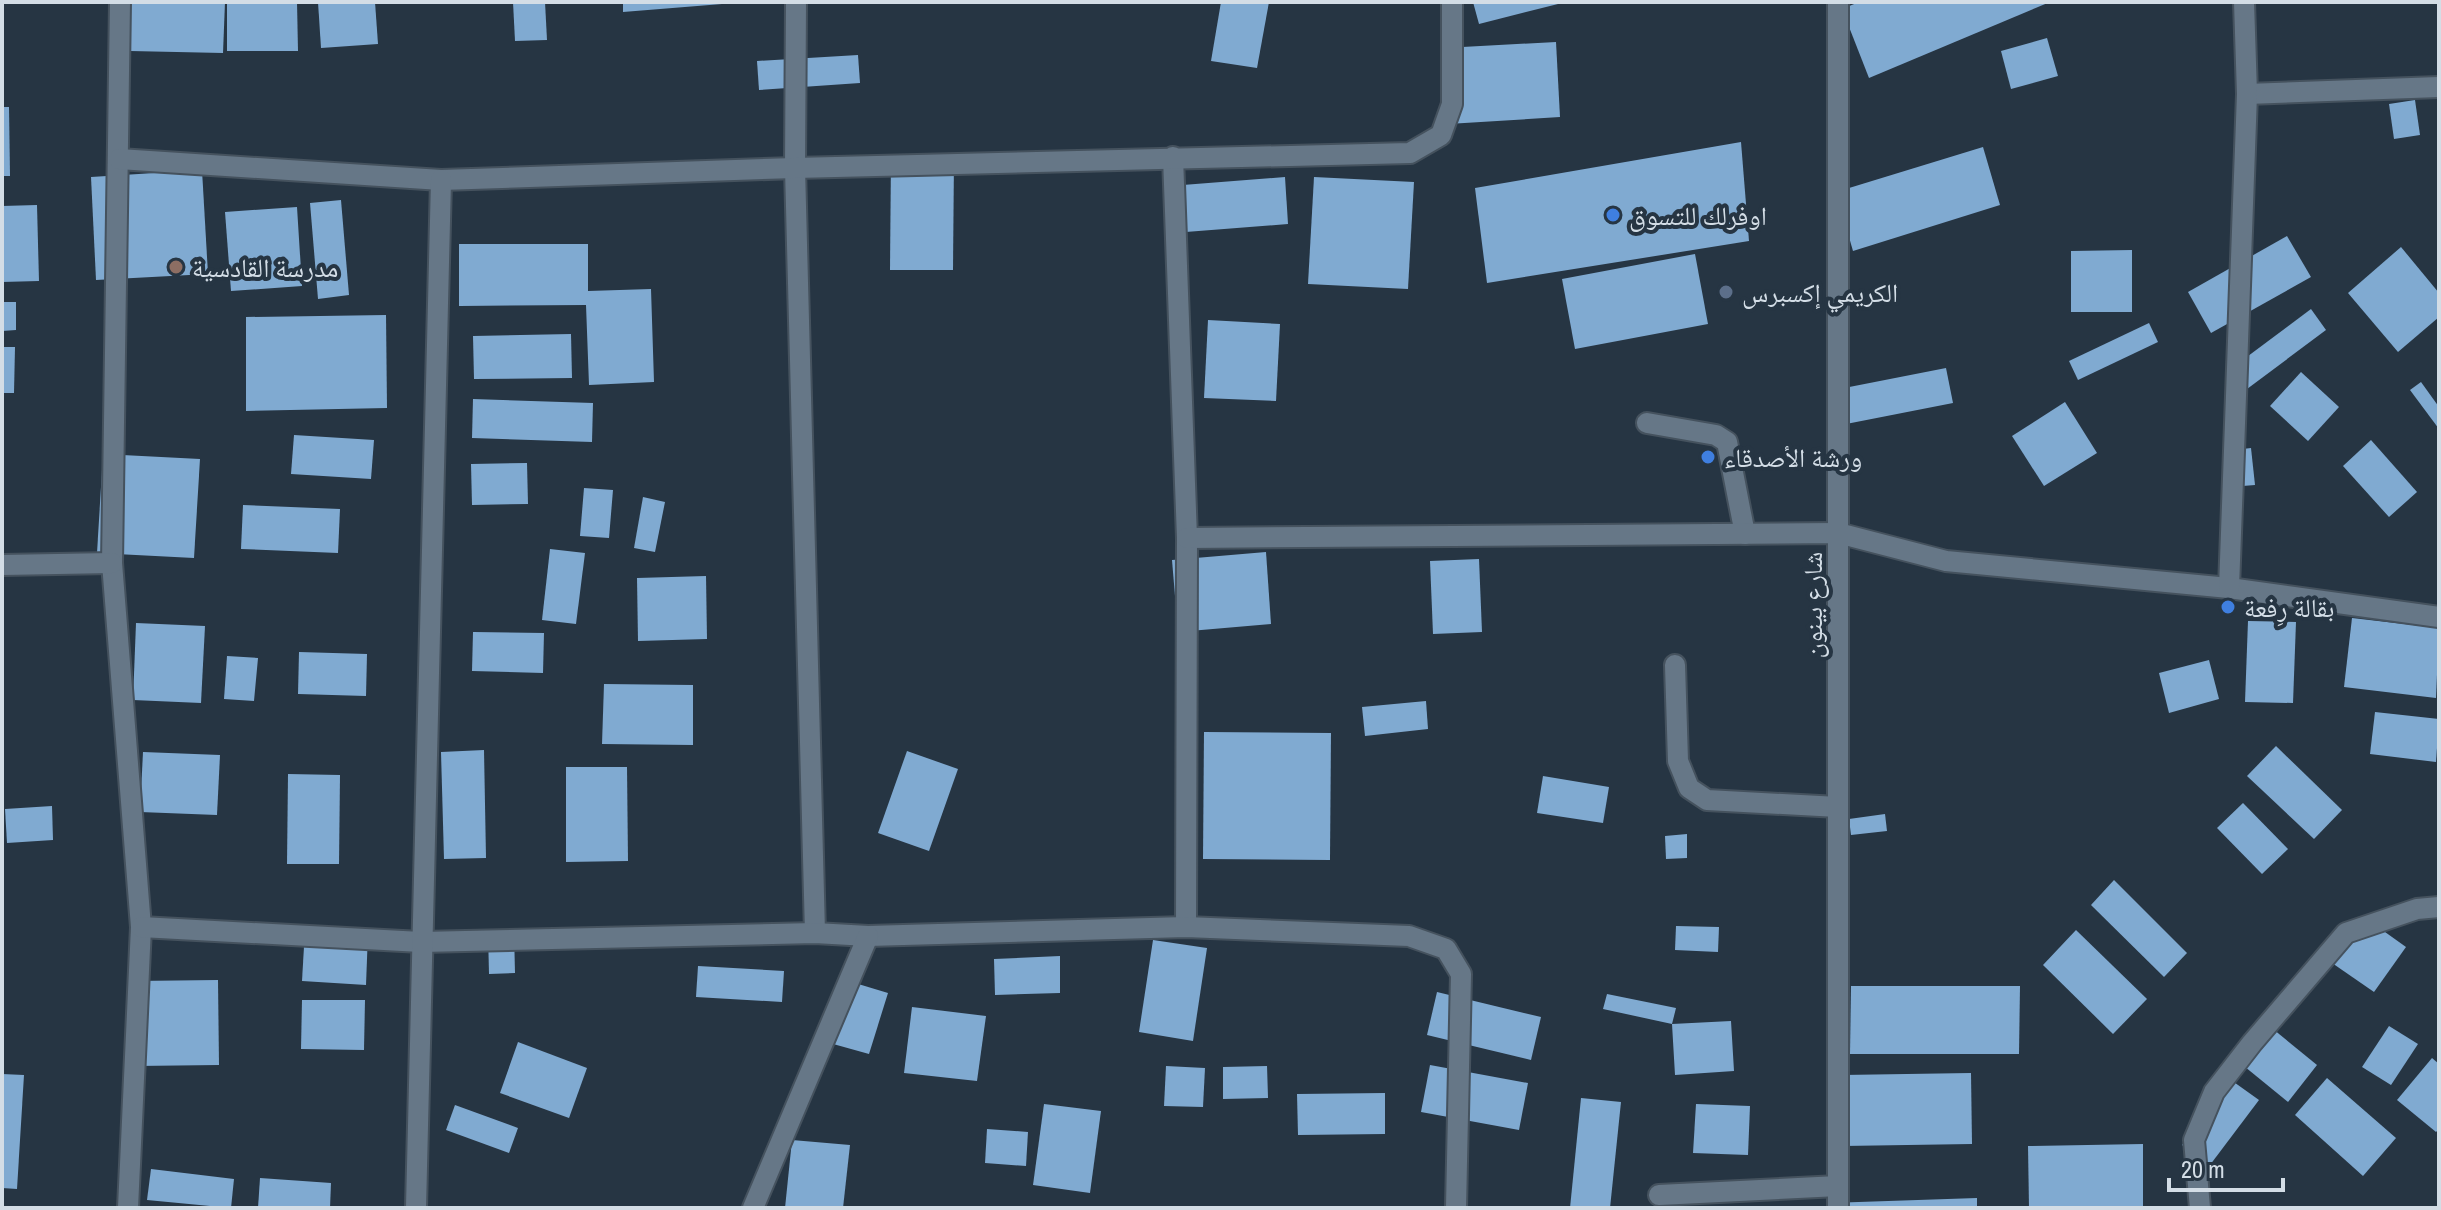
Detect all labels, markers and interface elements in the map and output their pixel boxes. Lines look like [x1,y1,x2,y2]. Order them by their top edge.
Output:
place label: اوفرلك للتسوق [1629,198,1767,233]
marker: اوفرلك للتسوق [1604,206,1622,224]
place label: مدرسة القادسية [192,250,338,285]
marker: مدرسة القادسية [167,258,185,276]
place label: الكريمي إكسبرس [1742,275,1898,313]
marker: الكريمي إكسبرس [1717,283,1735,301]
place label: ورشة الأصدقاء [1724,440,1862,475]
marker: ورشة الأصدقاء [1699,448,1717,466]
street label: شارع بينون [1795,552,1830,658]
place label: بقالة رِفعة [2244,590,2334,627]
marker: بقالة رِفعة [2219,598,2237,616]
scale bar [2169,1142,2283,1192]
text: 20 m [2181,1153,2225,1185]

